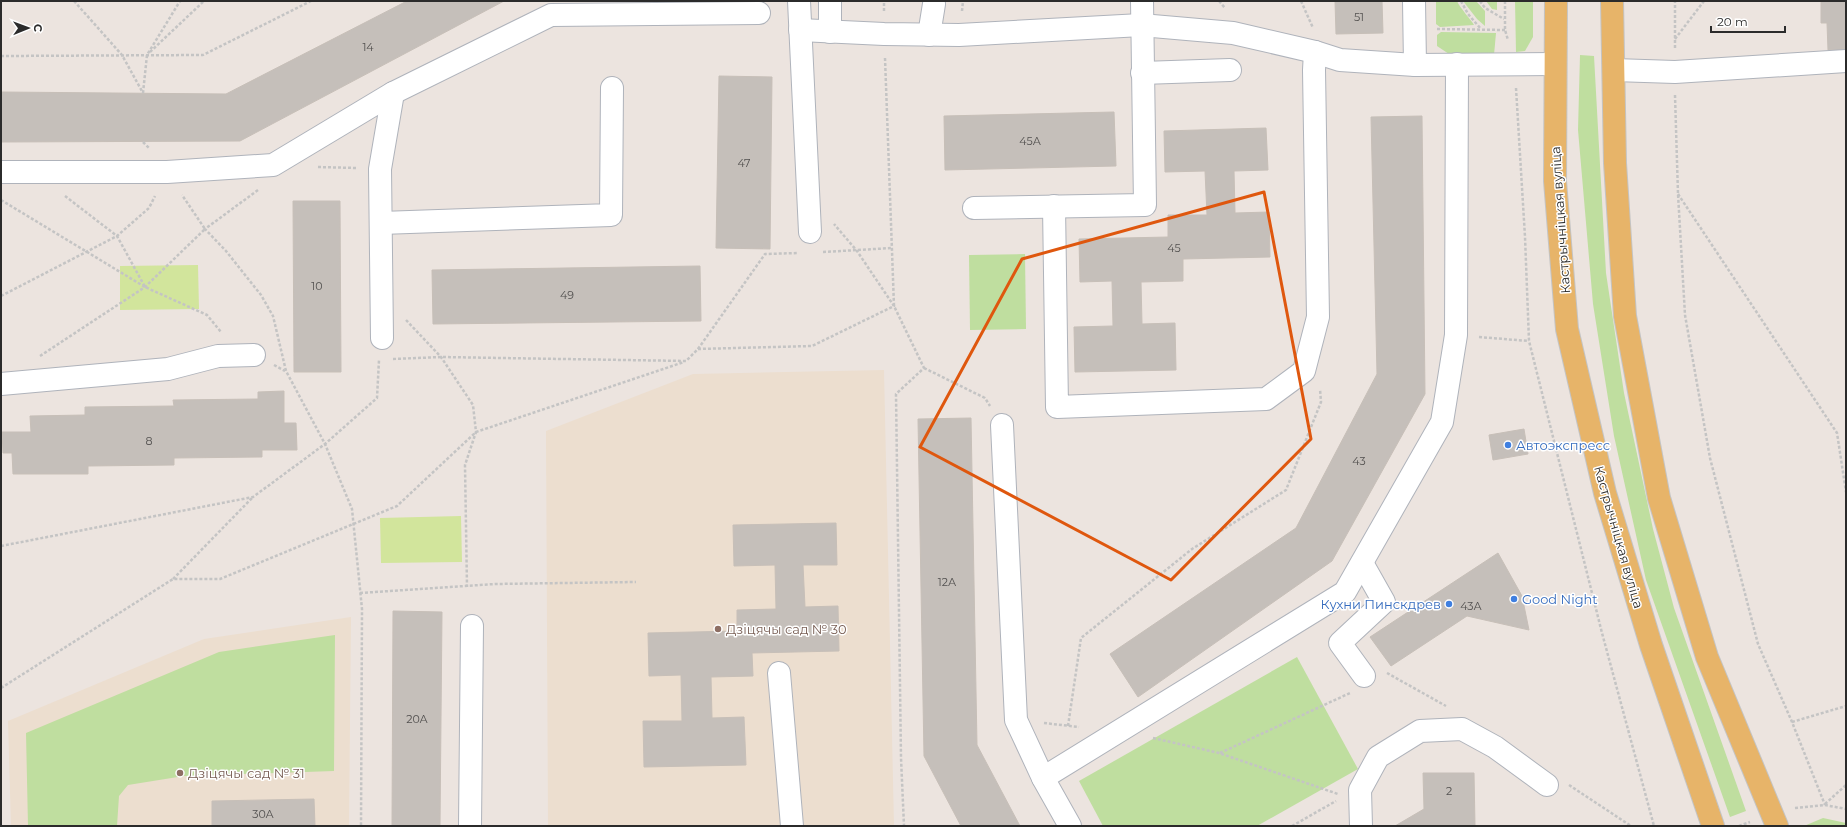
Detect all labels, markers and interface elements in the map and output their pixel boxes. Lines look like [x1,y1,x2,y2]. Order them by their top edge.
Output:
north arrow [8,8,48,48]
scale bar [1711,8,1785,34]
house number: 51 [1354,10,1364,24]
text: 20 m [1717,14,1748,29]
text: С [31,24,45,32]
house number: 14 [362,40,374,54]
house number: 45А [1019,134,1042,148]
street label: Кастрычніцкая вуліца [1547,146,1573,294]
house number: 47 [737,156,751,170]
house number: 45 [1167,241,1181,255]
house number: 10 [311,279,323,293]
house number: 49 [560,288,574,302]
house number: 8 [145,434,153,448]
place label: Автоэкспресс [1516,437,1610,453]
marker: Автоэкспресс [1503,440,1513,450]
house number: 43 [1352,454,1366,468]
street label: Кастрычніцкая вуліца [1591,464,1647,610]
house number: 12А [938,575,957,589]
place label: Good Night [1522,591,1598,607]
marker: Good Night [1509,594,1519,604]
place label: Кухни Пинскдрев [1321,596,1441,612]
marker: Кухни Пинскдрев [1444,599,1454,609]
house number: 43А [1460,599,1483,613]
place label: Дзіцячы сад № 30 [726,621,847,637]
marker: Дзіцячы сад № 30 [713,624,723,634]
house number: 20А [406,712,429,726]
place label: Дзіцячы сад № 31 [188,765,305,781]
marker: Дзіцячы сад № 31 [175,768,185,778]
house number: 2 [1446,784,1452,798]
house number: 30А [252,807,275,821]

